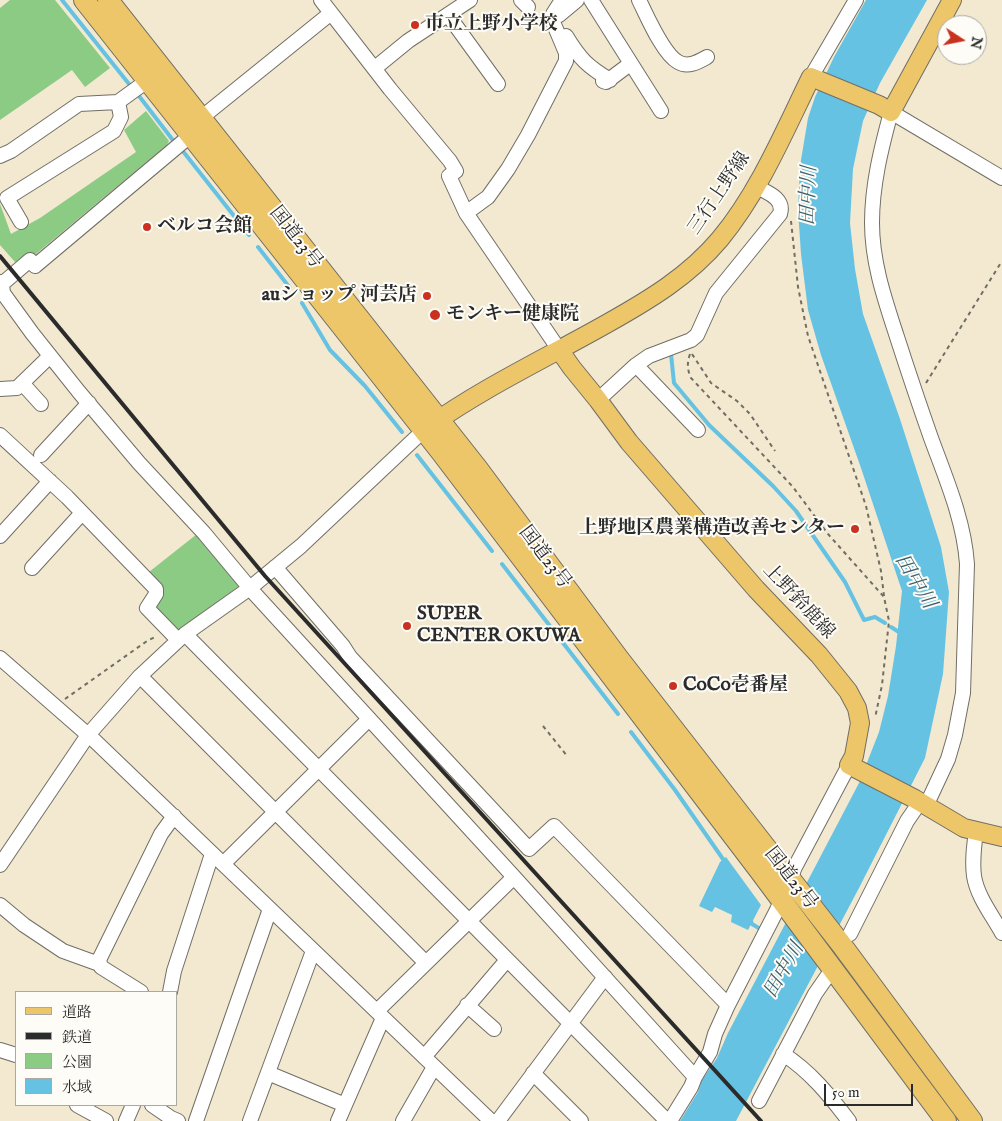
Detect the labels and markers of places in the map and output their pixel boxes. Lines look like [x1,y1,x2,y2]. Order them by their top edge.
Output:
place label: 市立上野小学校 [425,14,558,36]
marker: 市立上野小学校 [409,19,421,31]
place label: ベルコ会館 [157,216,252,238]
marker: ベルコ会館 [141,221,153,233]
place label: auショップ 河芸店 [262,285,417,307]
marker: auショップ 河芸店 [421,290,433,302]
place label: モンキー健康院 [446,304,579,326]
marker: モンキー健康院 [428,308,442,322]
place label: 上野地区農業構造改善センター [579,518,845,540]
marker: 上野地区農業構造改善センター [849,523,861,535]
place label: SUPER CENTER OKUWA [417,604,581,648]
marker: SUPER CENTER OKUWA [401,620,413,632]
place label: CoCo壱番屋 [683,675,788,697]
marker: CoCo壱番屋 [667,680,679,692]

